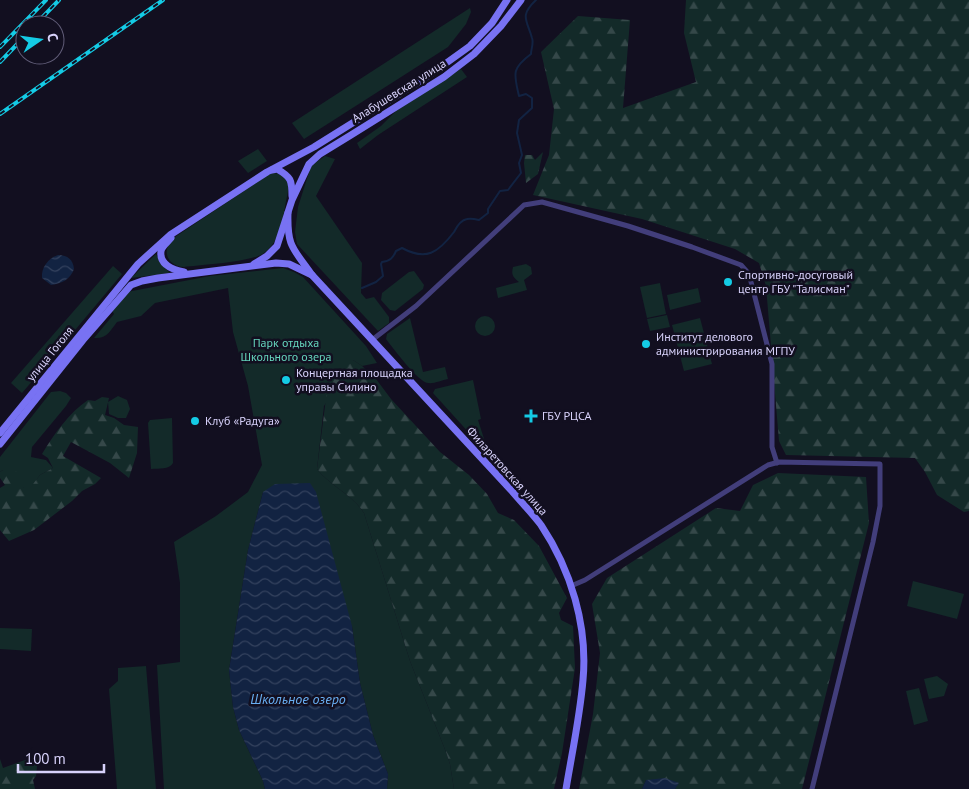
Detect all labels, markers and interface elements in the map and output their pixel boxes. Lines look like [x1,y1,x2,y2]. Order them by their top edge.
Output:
north arrow [15,15,65,65]
text: С [43,31,62,43]
street label: Алабушевская улица [349,56,449,126]
place label: Спортивно-досуговый центр ГБУ "Талисман" [738,267,853,296]
marker: Спортивно-досуговый центр ГБУ "Талисман" [722,276,734,288]
street label: улица Гоголя [23,323,76,384]
place label: Институт делового администрирования МГПУ [656,329,795,358]
park label: Парк отдыха Школьного озера [240,335,332,364]
marker: Институт делового администрирования МГПУ [640,338,652,350]
place label: Концертная площадка управы Силино [296,365,413,394]
marker: Концертная площадка управы Силино [280,374,292,386]
place label: ГБУ РЦСА [542,408,592,423]
marker: ГБУ РЦСА [524,409,538,423]
place label: Клуб «Радуга» [205,413,280,428]
marker: Клуб «Радуга» [189,415,201,427]
street label: Филаретовская улица [464,423,551,518]
water label: Школьное озеро [250,690,346,708]
scale bar [18,742,104,774]
text: 100 m [25,749,66,768]

